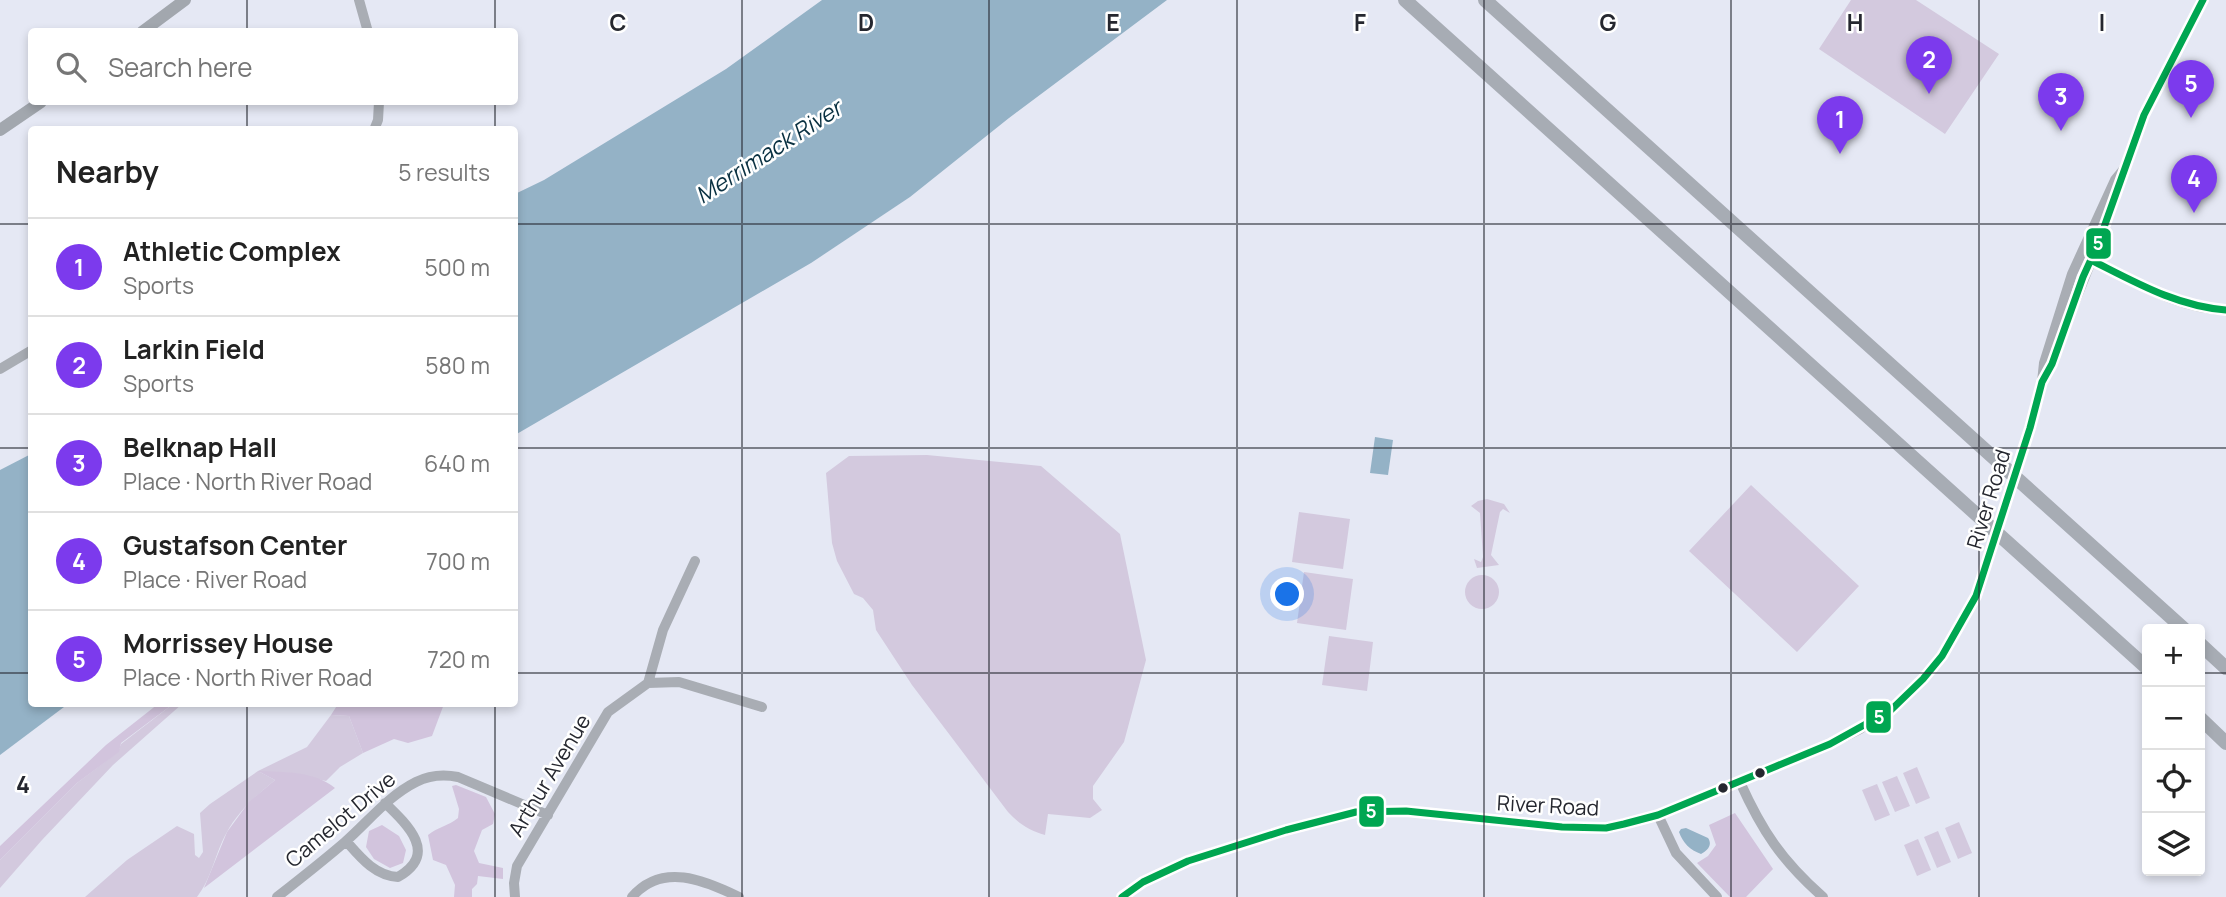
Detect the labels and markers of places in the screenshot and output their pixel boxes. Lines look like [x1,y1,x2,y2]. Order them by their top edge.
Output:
pin: 2 [1906,36,1952,94]
pin: 5 [2168,60,2214,118]
pin: 3 [2038,73,2084,131]
pin: 1 [1817,96,1863,154]
pin: 4 [2171,155,2217,213]
unlabelled marker [1753,766,1767,780]
unlabelled marker [1716,781,1730,795]

